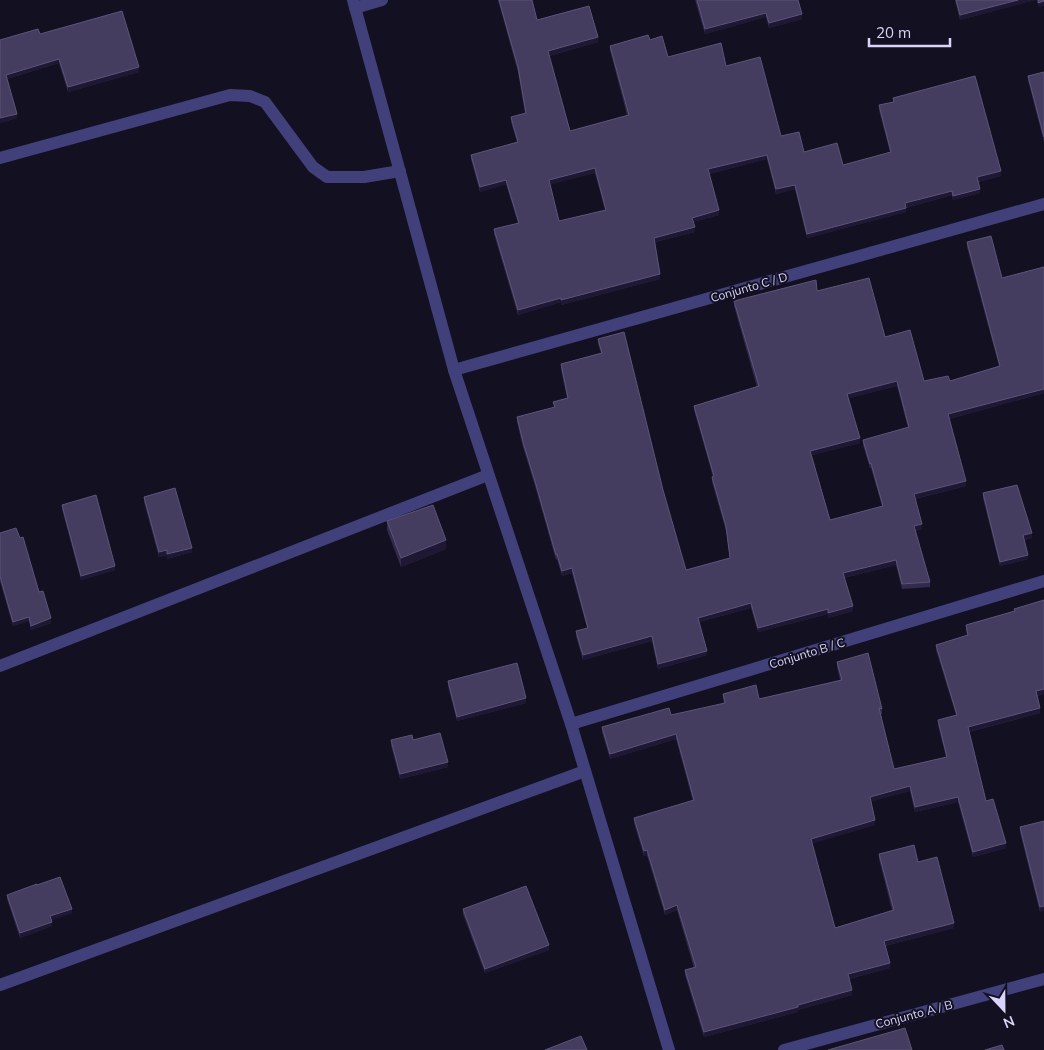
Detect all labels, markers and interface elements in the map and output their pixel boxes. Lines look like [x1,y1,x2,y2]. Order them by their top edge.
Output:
scale bar [869,15,950,47]
text: 20 m [876,23,911,42]
street label: Conjunto C / D [709,269,789,305]
street label: Conjunto B / C [767,634,847,672]
north arrow [979,985,1029,1035]
street label: Conjunto A / B [874,996,954,1032]
text: N [1001,1012,1017,1032]

